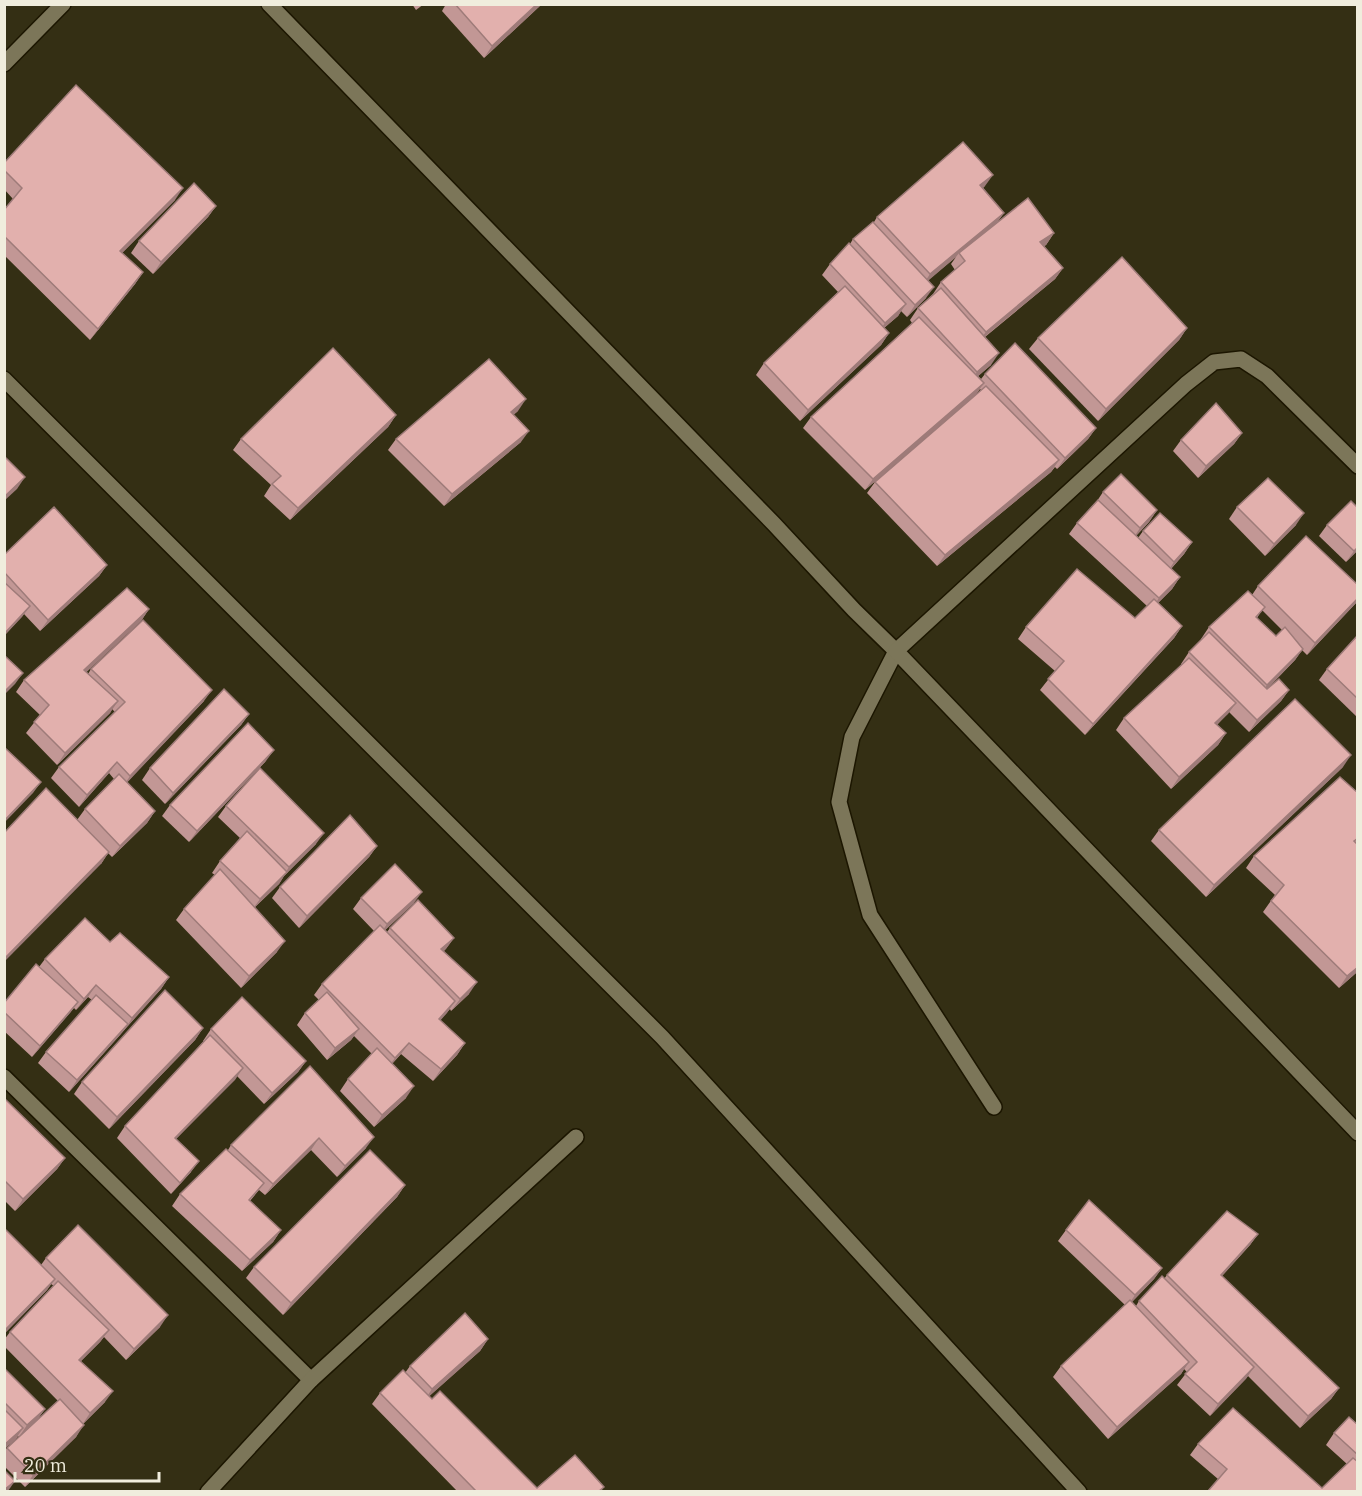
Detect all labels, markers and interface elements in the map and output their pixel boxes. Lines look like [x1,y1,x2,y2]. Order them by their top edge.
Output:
scale bar [15,1445,159,1483]
text: 20 m [24,1454,67,1477]

